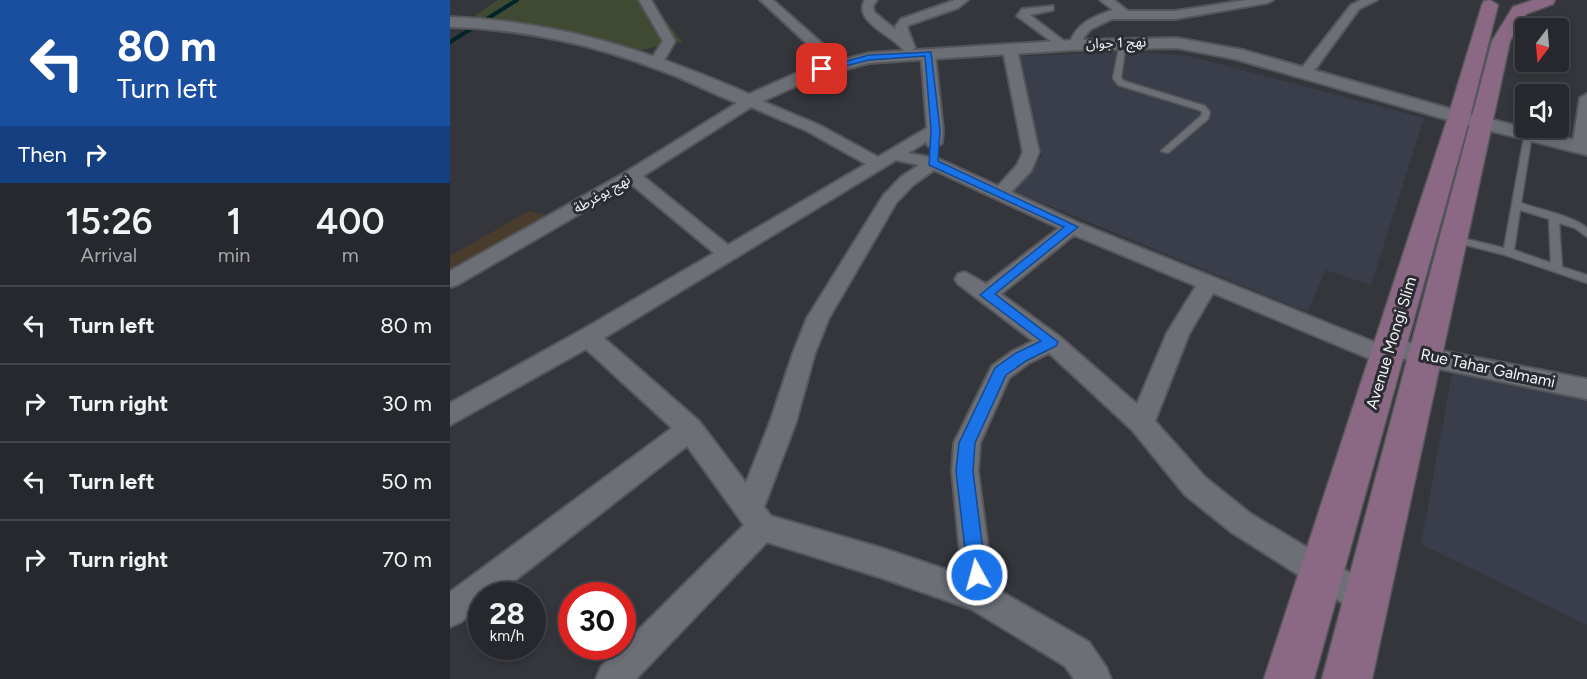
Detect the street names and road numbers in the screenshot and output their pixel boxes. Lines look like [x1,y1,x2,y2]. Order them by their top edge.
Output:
street label: نهج 1 جوان [1085,33,1147,55]
street label: نهج يوغرطة [571,171,635,219]
street label: Avenue Mongi Slim [1362,274,1420,412]
street label: Rue Tahar Galmami [1419,344,1557,392]

